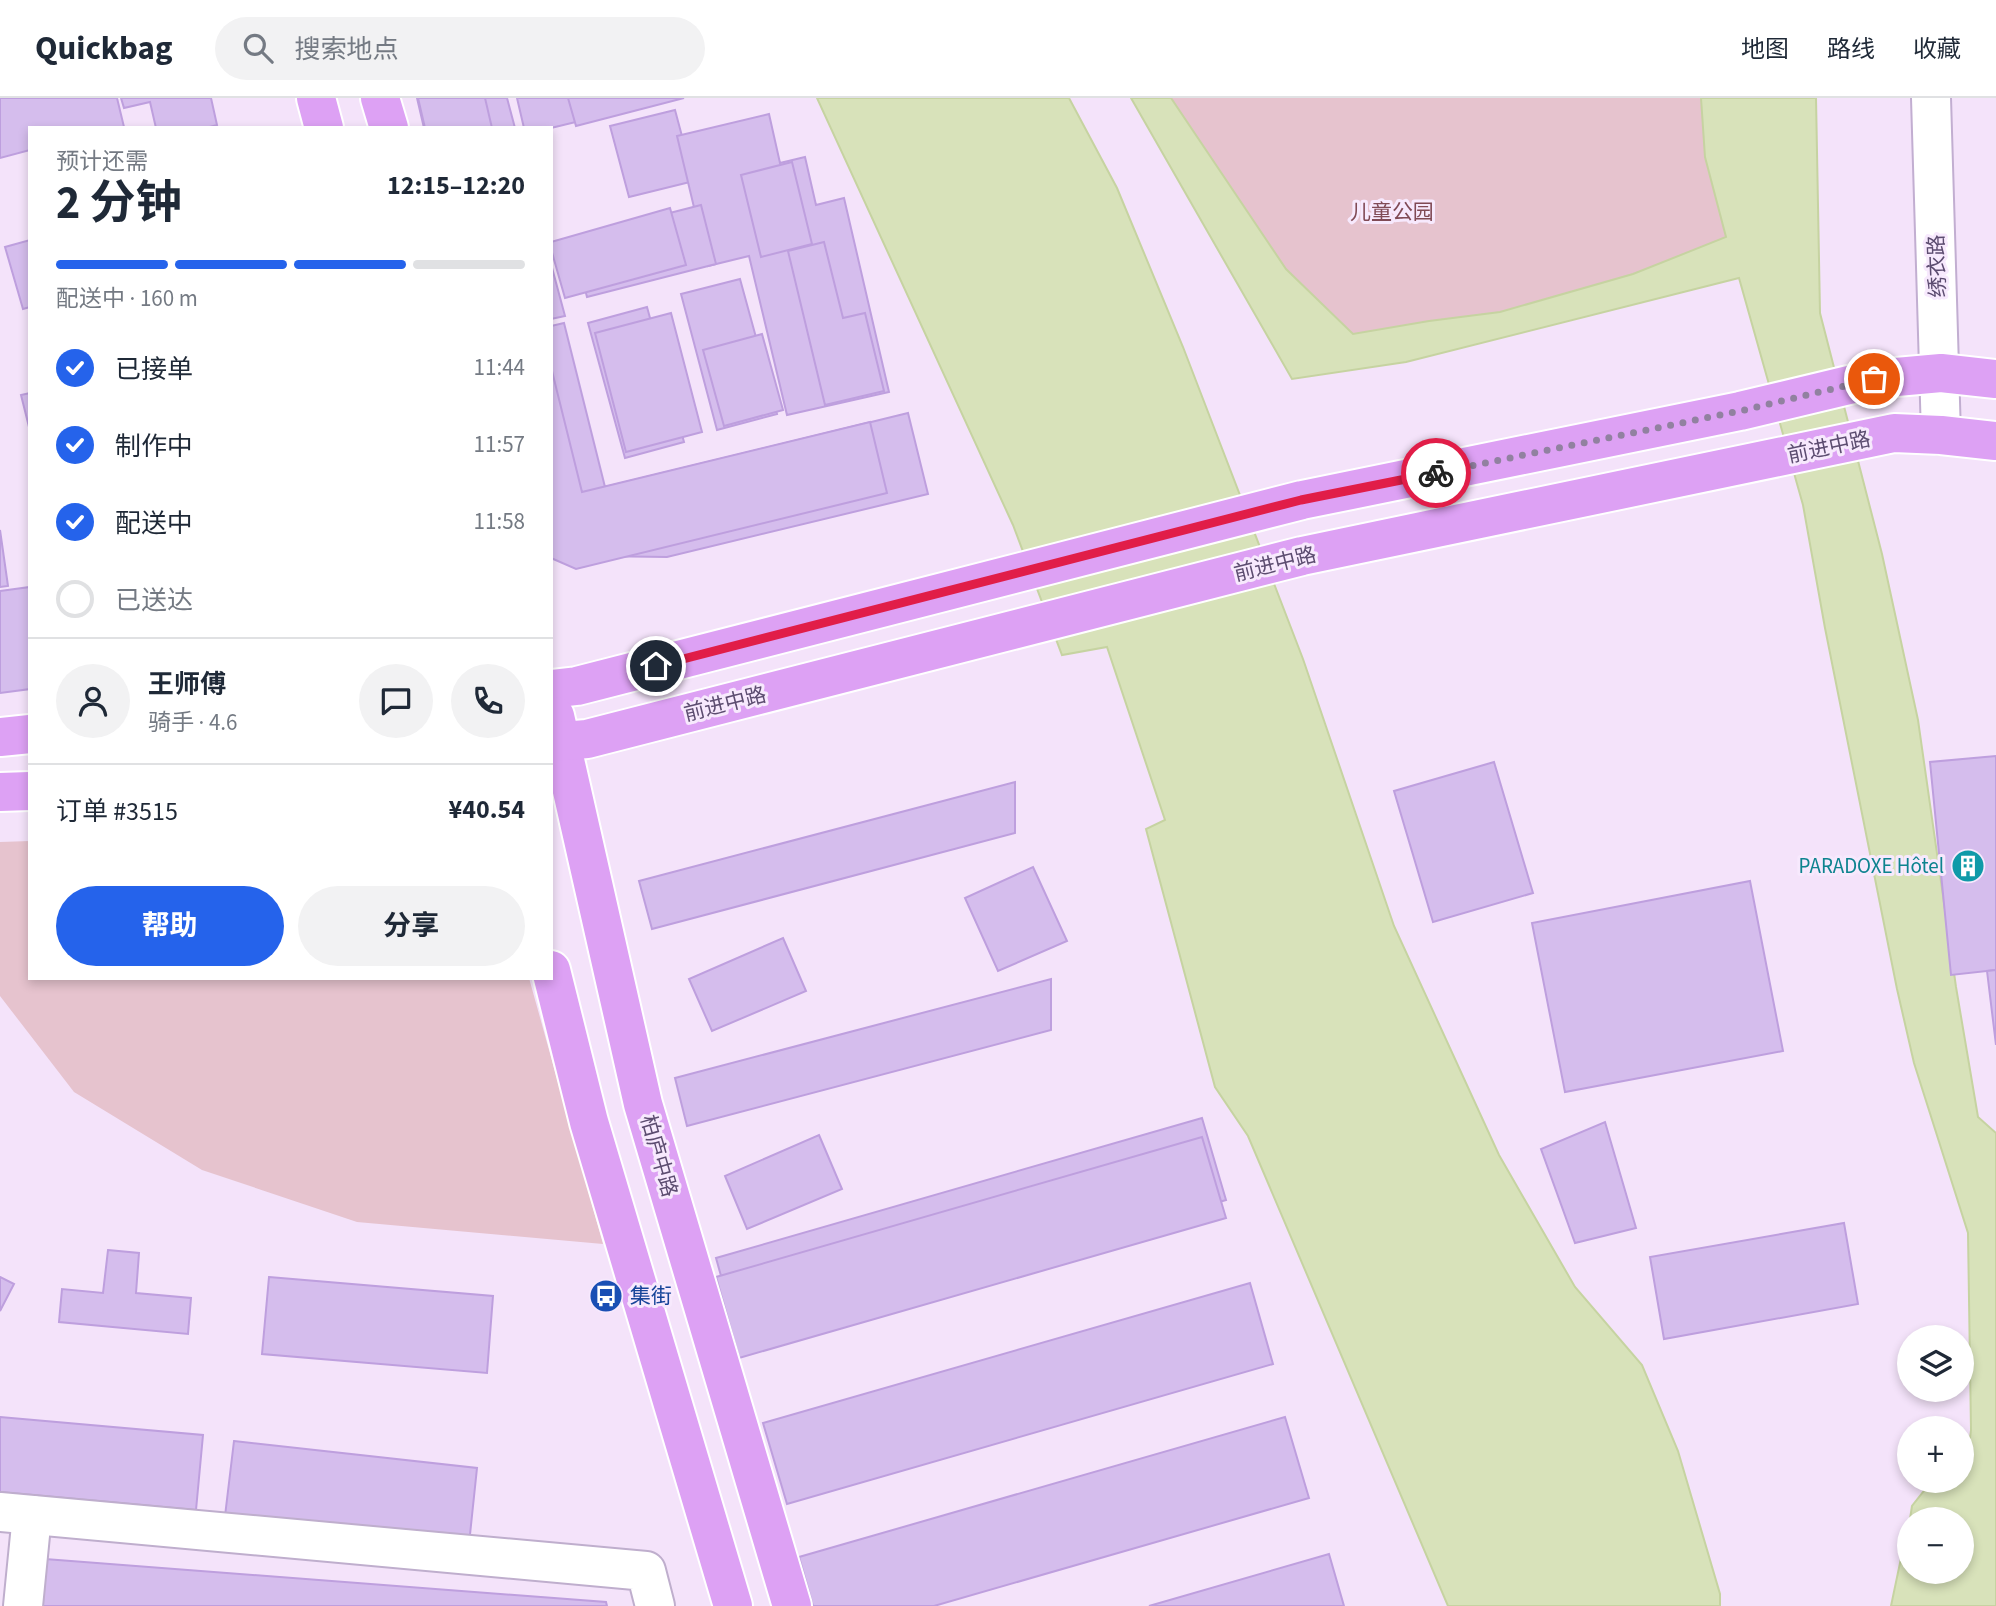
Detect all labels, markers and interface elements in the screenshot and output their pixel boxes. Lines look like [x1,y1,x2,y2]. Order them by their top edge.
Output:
search box [215,17,705,80]
text: Quickbag [35,25,173,72]
icon: search [239,29,277,67]
text: 搜索地点 [295,31,399,68]
text: 地图 [1741,32,1789,67]
text: 路线 [1827,32,1875,67]
text: 收藏 [1913,32,1961,67]
text: 预计还需 [56,145,148,178]
text: 12:15–12:20 [387,167,525,204]
text: 2 分钟 [56,171,182,236]
park label: 儿童公园 [1350,197,1434,227]
street label: 绣衣路 [1921,234,1953,298]
text: 配送中 · 160 m [56,282,198,315]
icon: check [56,349,94,387]
pin [1844,349,1904,409]
text: 已接单 [115,351,193,388]
text: 11:44 [474,351,525,384]
icon: bag [1855,360,1893,398]
street label: 前进中路 [1785,424,1873,470]
icon: check [56,426,94,464]
text: 制作中 [115,428,193,465]
text: 11:57 [474,428,525,461]
courier [1401,438,1471,508]
icon: bike [1417,454,1455,492]
icon: check [56,503,94,541]
text: 配送中 [115,505,193,542]
text: 11:58 [474,505,525,538]
street label: 前进中路 [1231,539,1319,589]
text: 已送达 [115,582,193,619]
pin [626,636,686,696]
icon: home [637,647,675,685]
button: person [56,664,130,738]
button: chat [359,664,433,738]
button: phone [451,664,525,738]
text: 王师傅 [148,666,226,703]
street label: 前进中路 [681,679,769,729]
text: 骑手 · 4.6 [148,706,238,739]
text: ¥40.54 [449,791,525,828]
text: 订单 #3515 [56,793,178,830]
building icon: PARADOXE Hôtel [1949,847,1987,885]
place label: PARADOXE Hôtel [1799,851,1944,881]
button: 帮助 [56,886,284,966]
button: 分享 [298,886,525,966]
street label: 柏庐中路 [633,1111,685,1201]
bus stop icon: 集街 [587,1277,625,1315]
place label: 集街 [630,1281,672,1311]
map controls [1897,1325,1974,1584]
button: layers [1897,1325,1974,1402]
button: + [1897,1416,1974,1493]
button: − [1897,1507,1974,1584]

